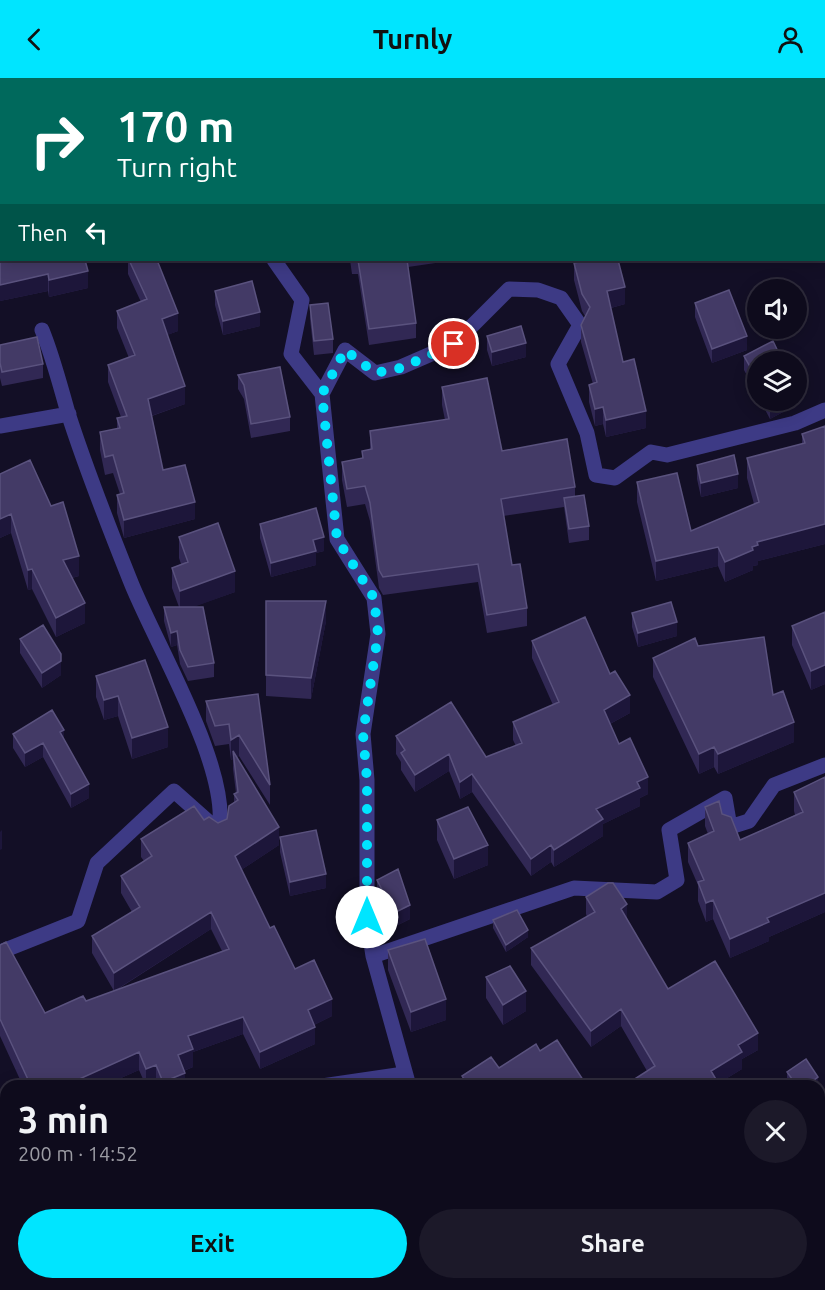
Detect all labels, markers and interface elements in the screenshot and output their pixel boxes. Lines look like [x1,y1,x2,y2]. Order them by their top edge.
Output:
icon: back [18,23,51,56]
icon: person [774,23,807,56]
text: Turnly [373,24,452,54]
icon: right [18,102,96,180]
text: 170 m [117,103,234,150]
text: Turn right [117,152,237,182]
icon: left [80,216,113,249]
text: Then [18,220,68,245]
map controls [747,279,807,411]
button: sound [747,279,807,339]
pin [428,318,479,369]
icon: arrive [437,327,470,360]
button: layers [747,351,807,411]
position arrow [335,885,399,949]
text: 3 min [18,1099,109,1140]
button: close [744,1100,807,1163]
text: 200 m · 14:52 [18,1142,138,1165]
button: Exit [18,1209,407,1278]
button: Share [419,1209,807,1278]

